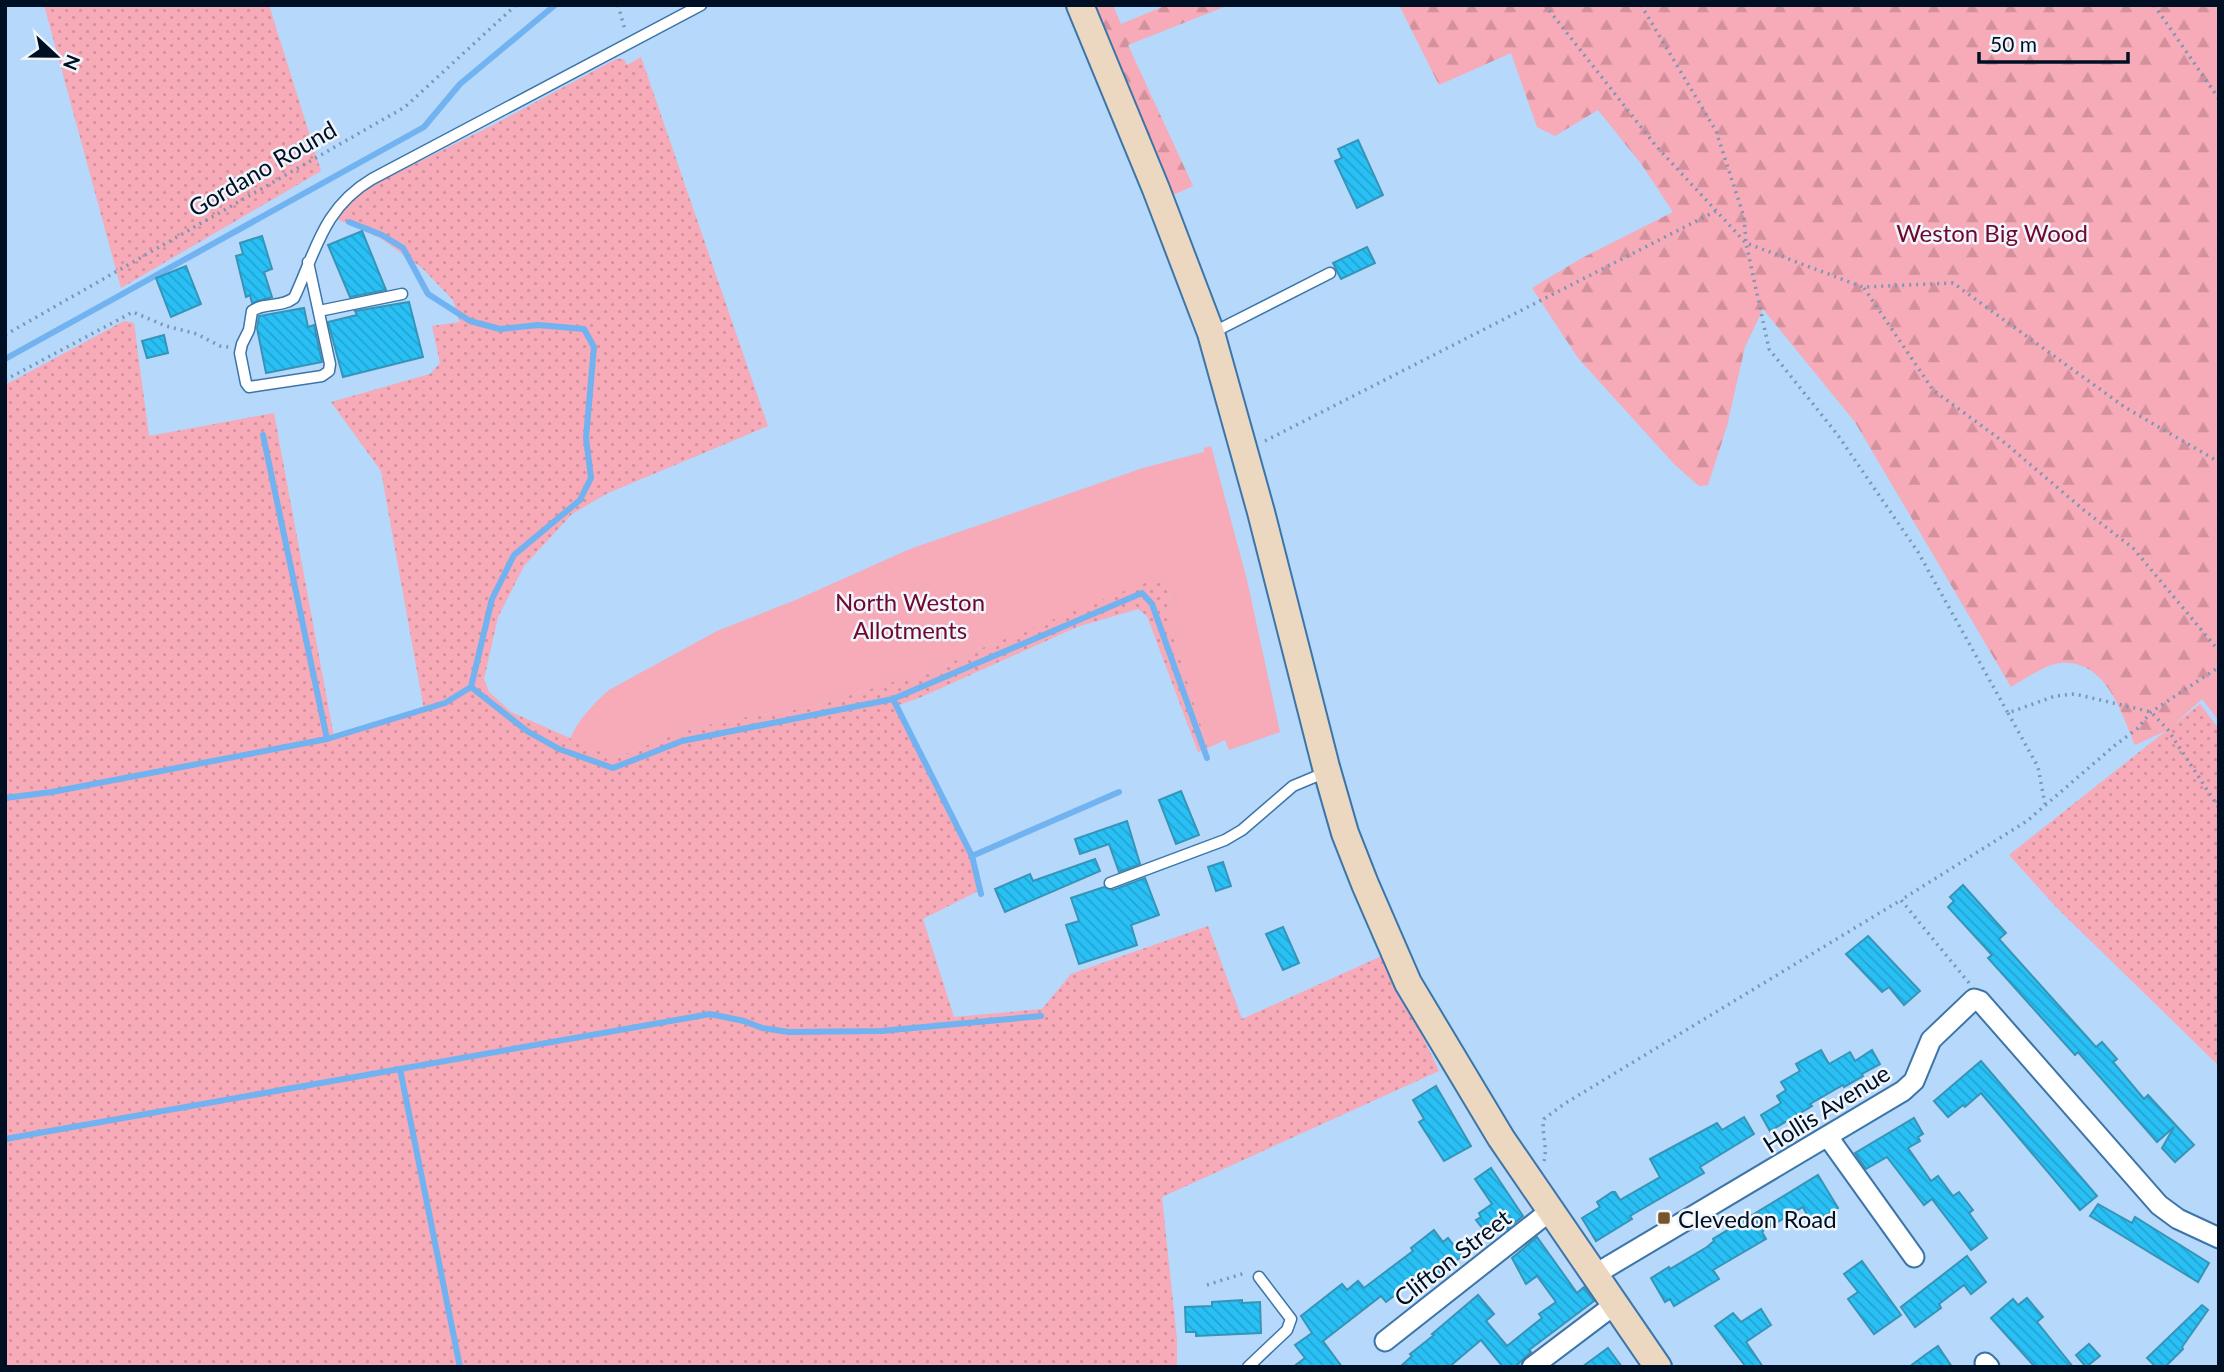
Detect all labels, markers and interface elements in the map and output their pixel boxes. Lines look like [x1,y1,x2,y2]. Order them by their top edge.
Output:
north arrow [21,21,91,91]
scale bar [1979,21,2128,65]
text: 50 m [1990,31,2037,56]
text: N [59,51,86,74]
street label: Gordano Round [183,114,341,222]
park label: Weston Big Wood [1896,218,2088,247]
park label: North Weston Allotments [835,587,985,644]
street label: Hollis Avenue [1757,1058,1895,1158]
street label: Clifton Street [1388,1202,1516,1312]
place label: Clevedon Road [1678,1204,1837,1233]
marker: Clevedon Road [1656,1210,1672,1226]

